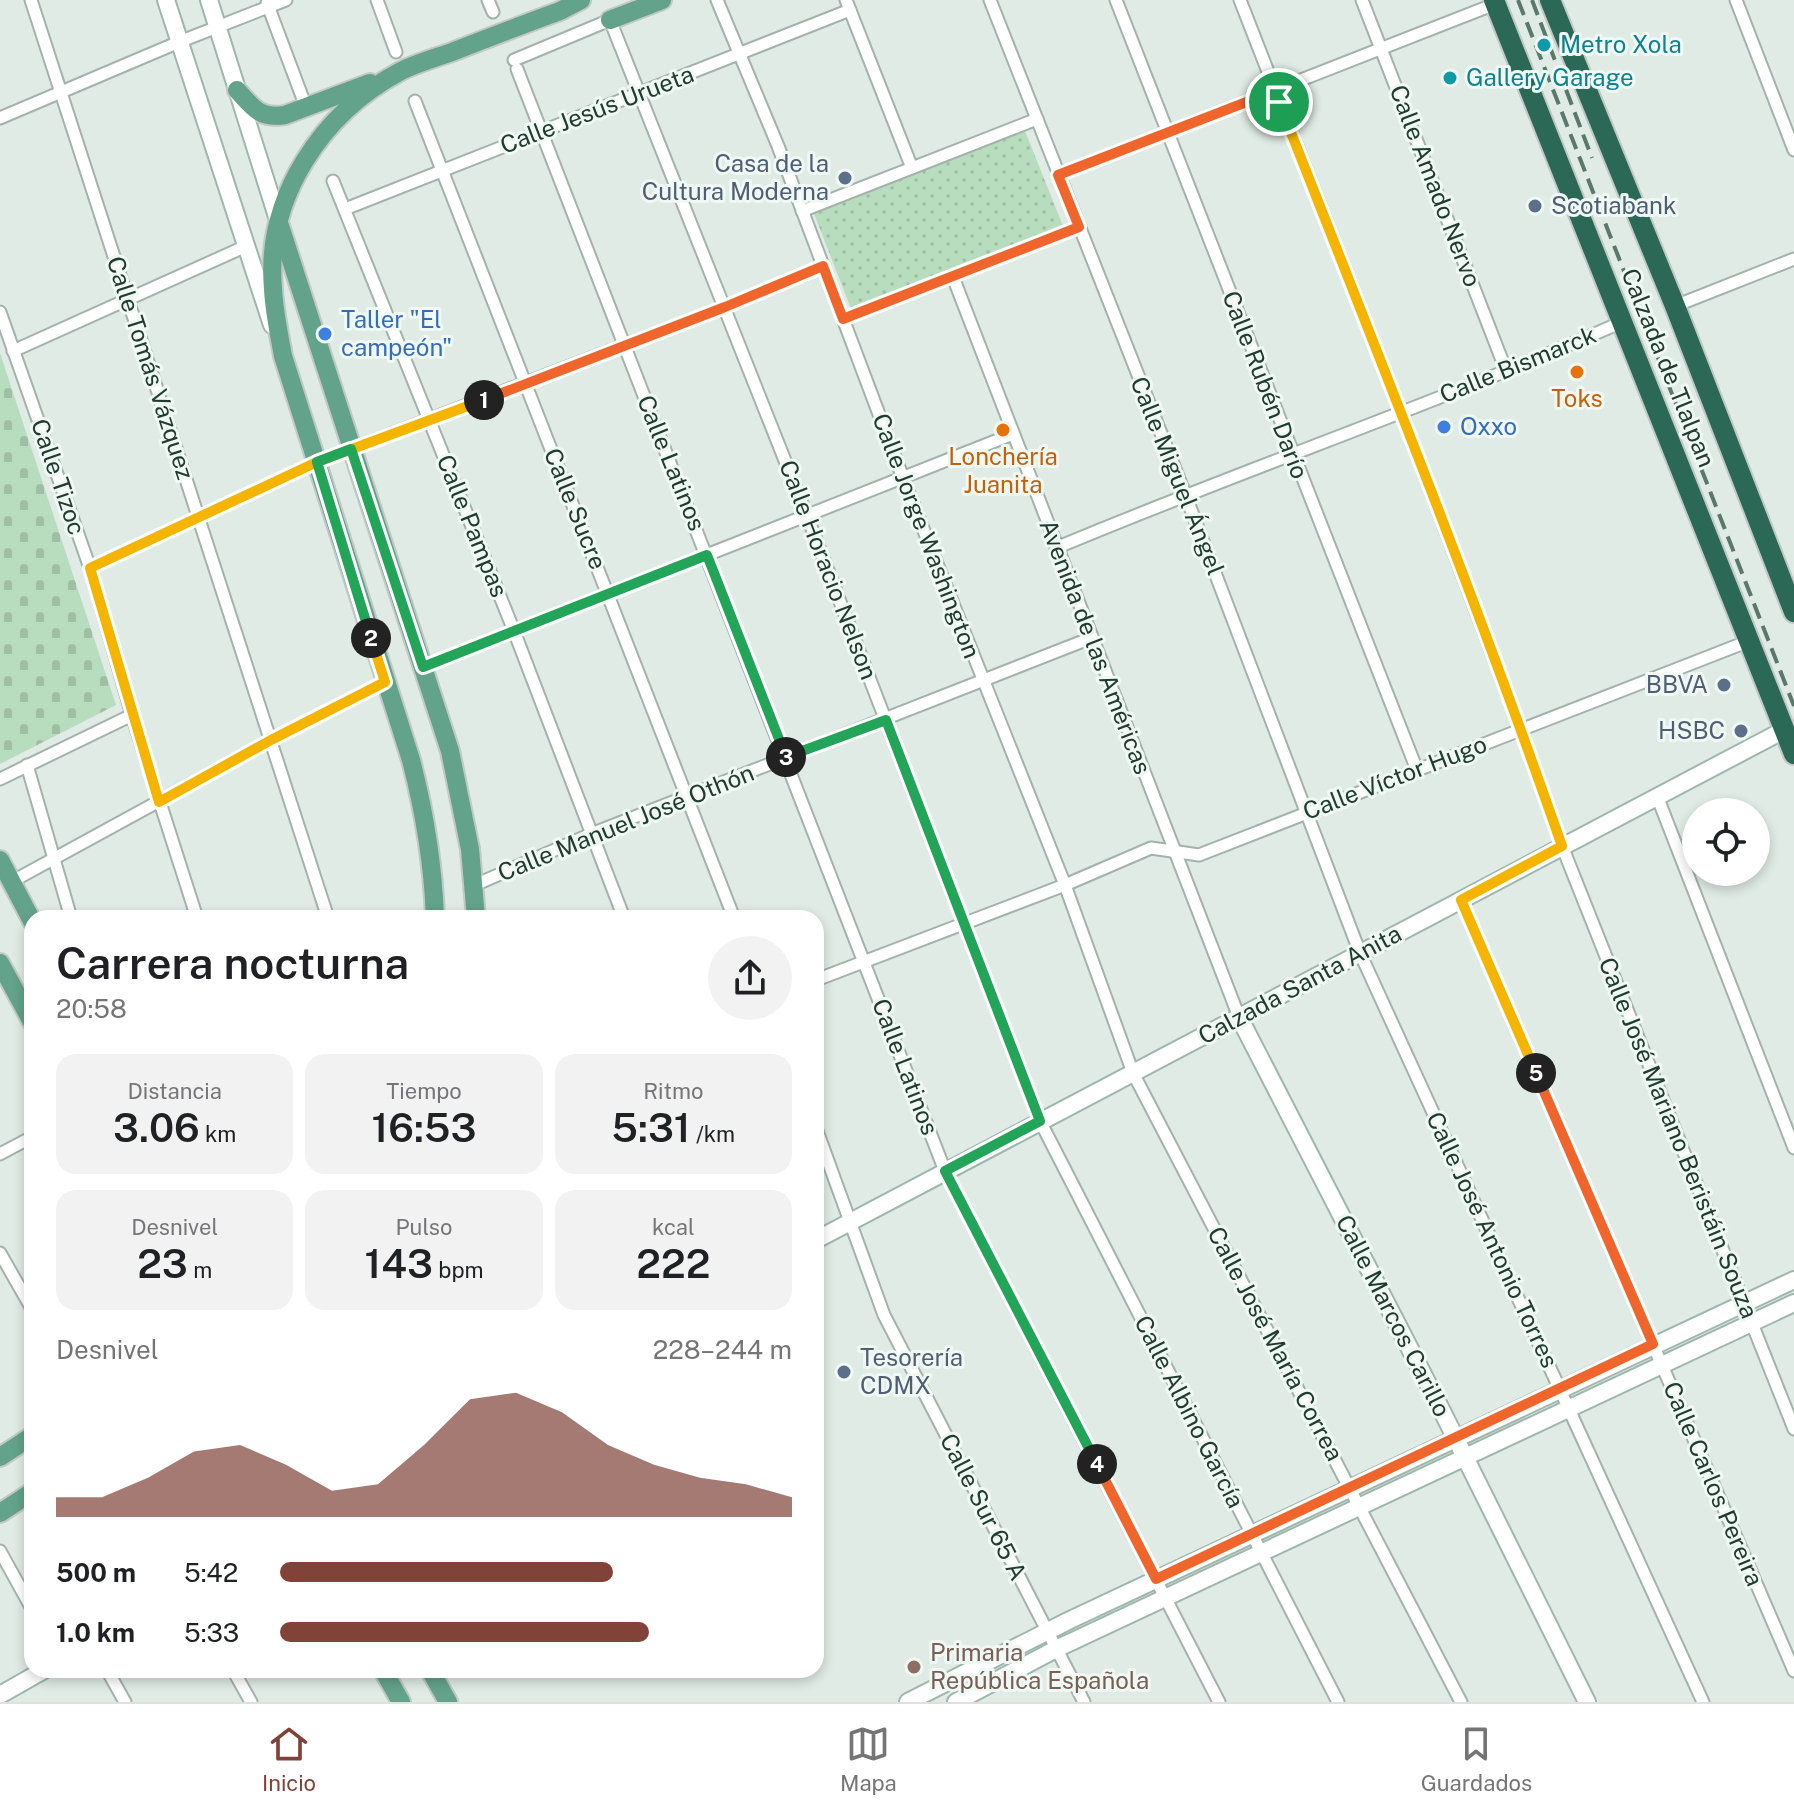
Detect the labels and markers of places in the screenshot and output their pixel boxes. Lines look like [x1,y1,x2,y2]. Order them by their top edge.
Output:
place label: Metro Xola [1560,30,1682,58]
marker: Metro Xola [1535,36,1553,54]
place label: Gallery Garage [1466,63,1634,91]
pin [1245,68,1313,136]
marker: Gallery Garage [1441,69,1459,87]
place label: Casa de la Cultura Moderna [642,149,829,205]
marker: Casa de la Cultura Moderna [836,169,854,187]
place label: Scotiabank [1551,191,1676,219]
marker: Scotiabank [1526,197,1544,215]
place label: Taller "El campeón" [341,305,452,361]
marker: Taller "El campeón" [316,325,334,343]
marker: Toks [1568,363,1586,381]
pin: 1 [464,380,504,420]
place label: Toks [1551,384,1603,412]
place label: Oxxo [1460,412,1517,440]
marker: Oxxo [1435,418,1453,436]
marker: Lonchería Juanita [994,421,1012,439]
place label: Lonchería Juanita [948,442,1058,498]
pin: 2 [351,618,391,658]
place label: BBVA [1646,670,1708,698]
marker: BBVA [1715,676,1733,694]
place label: HSBC [1658,716,1725,744]
marker: HSBC [1732,722,1750,740]
pin: 3 [766,737,806,777]
pin: 5 [1516,1053,1556,1093]
place label: Tesorería CDMX [860,1343,963,1399]
marker: Tesorería CDMX [835,1363,853,1381]
pin: 4 [1077,1444,1117,1484]
place label: Primaria República Española [930,1638,1149,1694]
marker: Primaria República Española [905,1658,923,1676]

